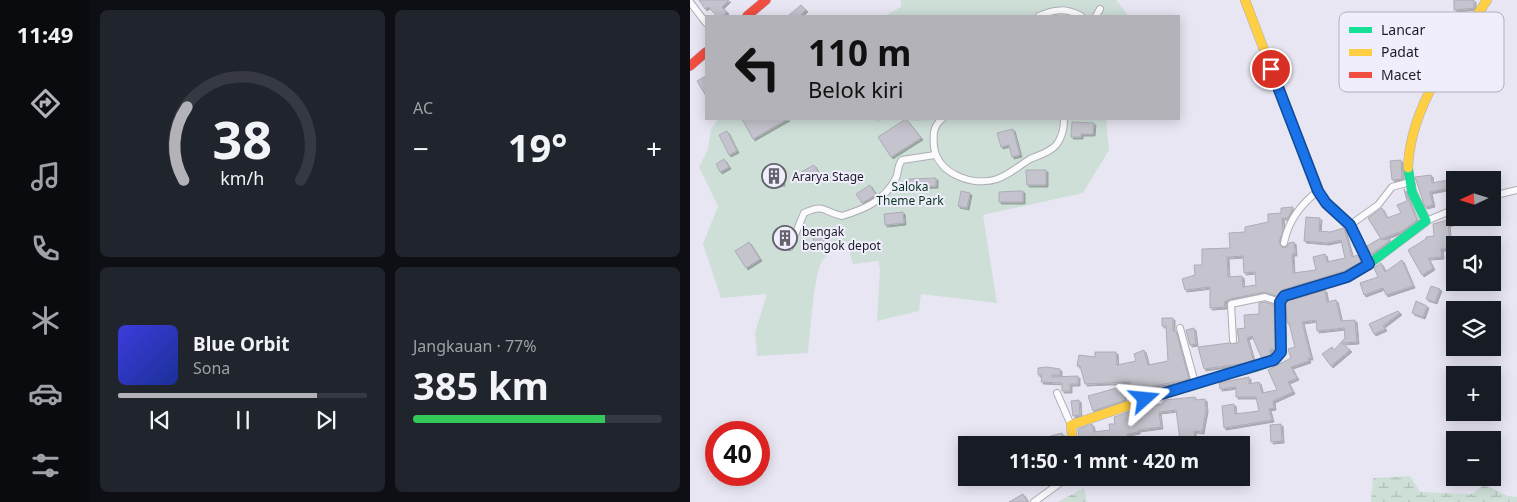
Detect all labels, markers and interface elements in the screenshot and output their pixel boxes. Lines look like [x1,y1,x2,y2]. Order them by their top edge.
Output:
legend [1339,12,1504,92]
text: 11:49 [17,19,73,49]
text: Lancar [1381,20,1425,39]
text: 110 m [808,29,911,76]
icon: left [725,35,790,100]
text: Padat [1381,42,1419,61]
pin [1250,48,1292,90]
icon: arrive [1257,55,1285,83]
text: Macet [1381,65,1421,84]
text: Belok kiri [808,74,903,104]
icon: directions [28,86,63,121]
text: AC [413,97,433,119]
text: 38 [213,103,272,174]
text: 19° [508,121,567,173]
text: − [413,129,429,167]
text: + [646,129,662,167]
icon: music [28,159,63,194]
building icon: Ararya Stage [761,163,787,189]
text: km/h [221,166,264,190]
place label: Ararya Stage [792,168,864,185]
north arrow [1446,171,1501,226]
map controls [1446,171,1501,486]
park label: Saloka Theme Park [876,178,944,209]
place label: bengak bengok depot [802,223,882,254]
building icon: bengak bengok depot [772,225,798,251]
icon: phone [28,231,63,266]
button: sound [1446,236,1501,291]
button: layers [1446,301,1501,356]
icon: climate [28,303,63,338]
text: Blue Orbit [193,331,289,357]
text: Jangkauan · 77% [413,335,537,357]
text: Sona [193,357,230,379]
text: 385 km [413,359,549,411]
button: + [1446,366,1501,421]
position arrow [1118,372,1170,424]
icon: car [28,376,63,411]
icon: previous [146,406,174,434]
icon: pause [229,406,257,434]
icon: next [312,406,340,434]
speed limit sign: 40 [705,421,770,486]
button: − [1446,431,1501,486]
icon: filters [28,448,63,483]
text: 11:50 · 1 mnt · 420 m [1009,448,1199,474]

